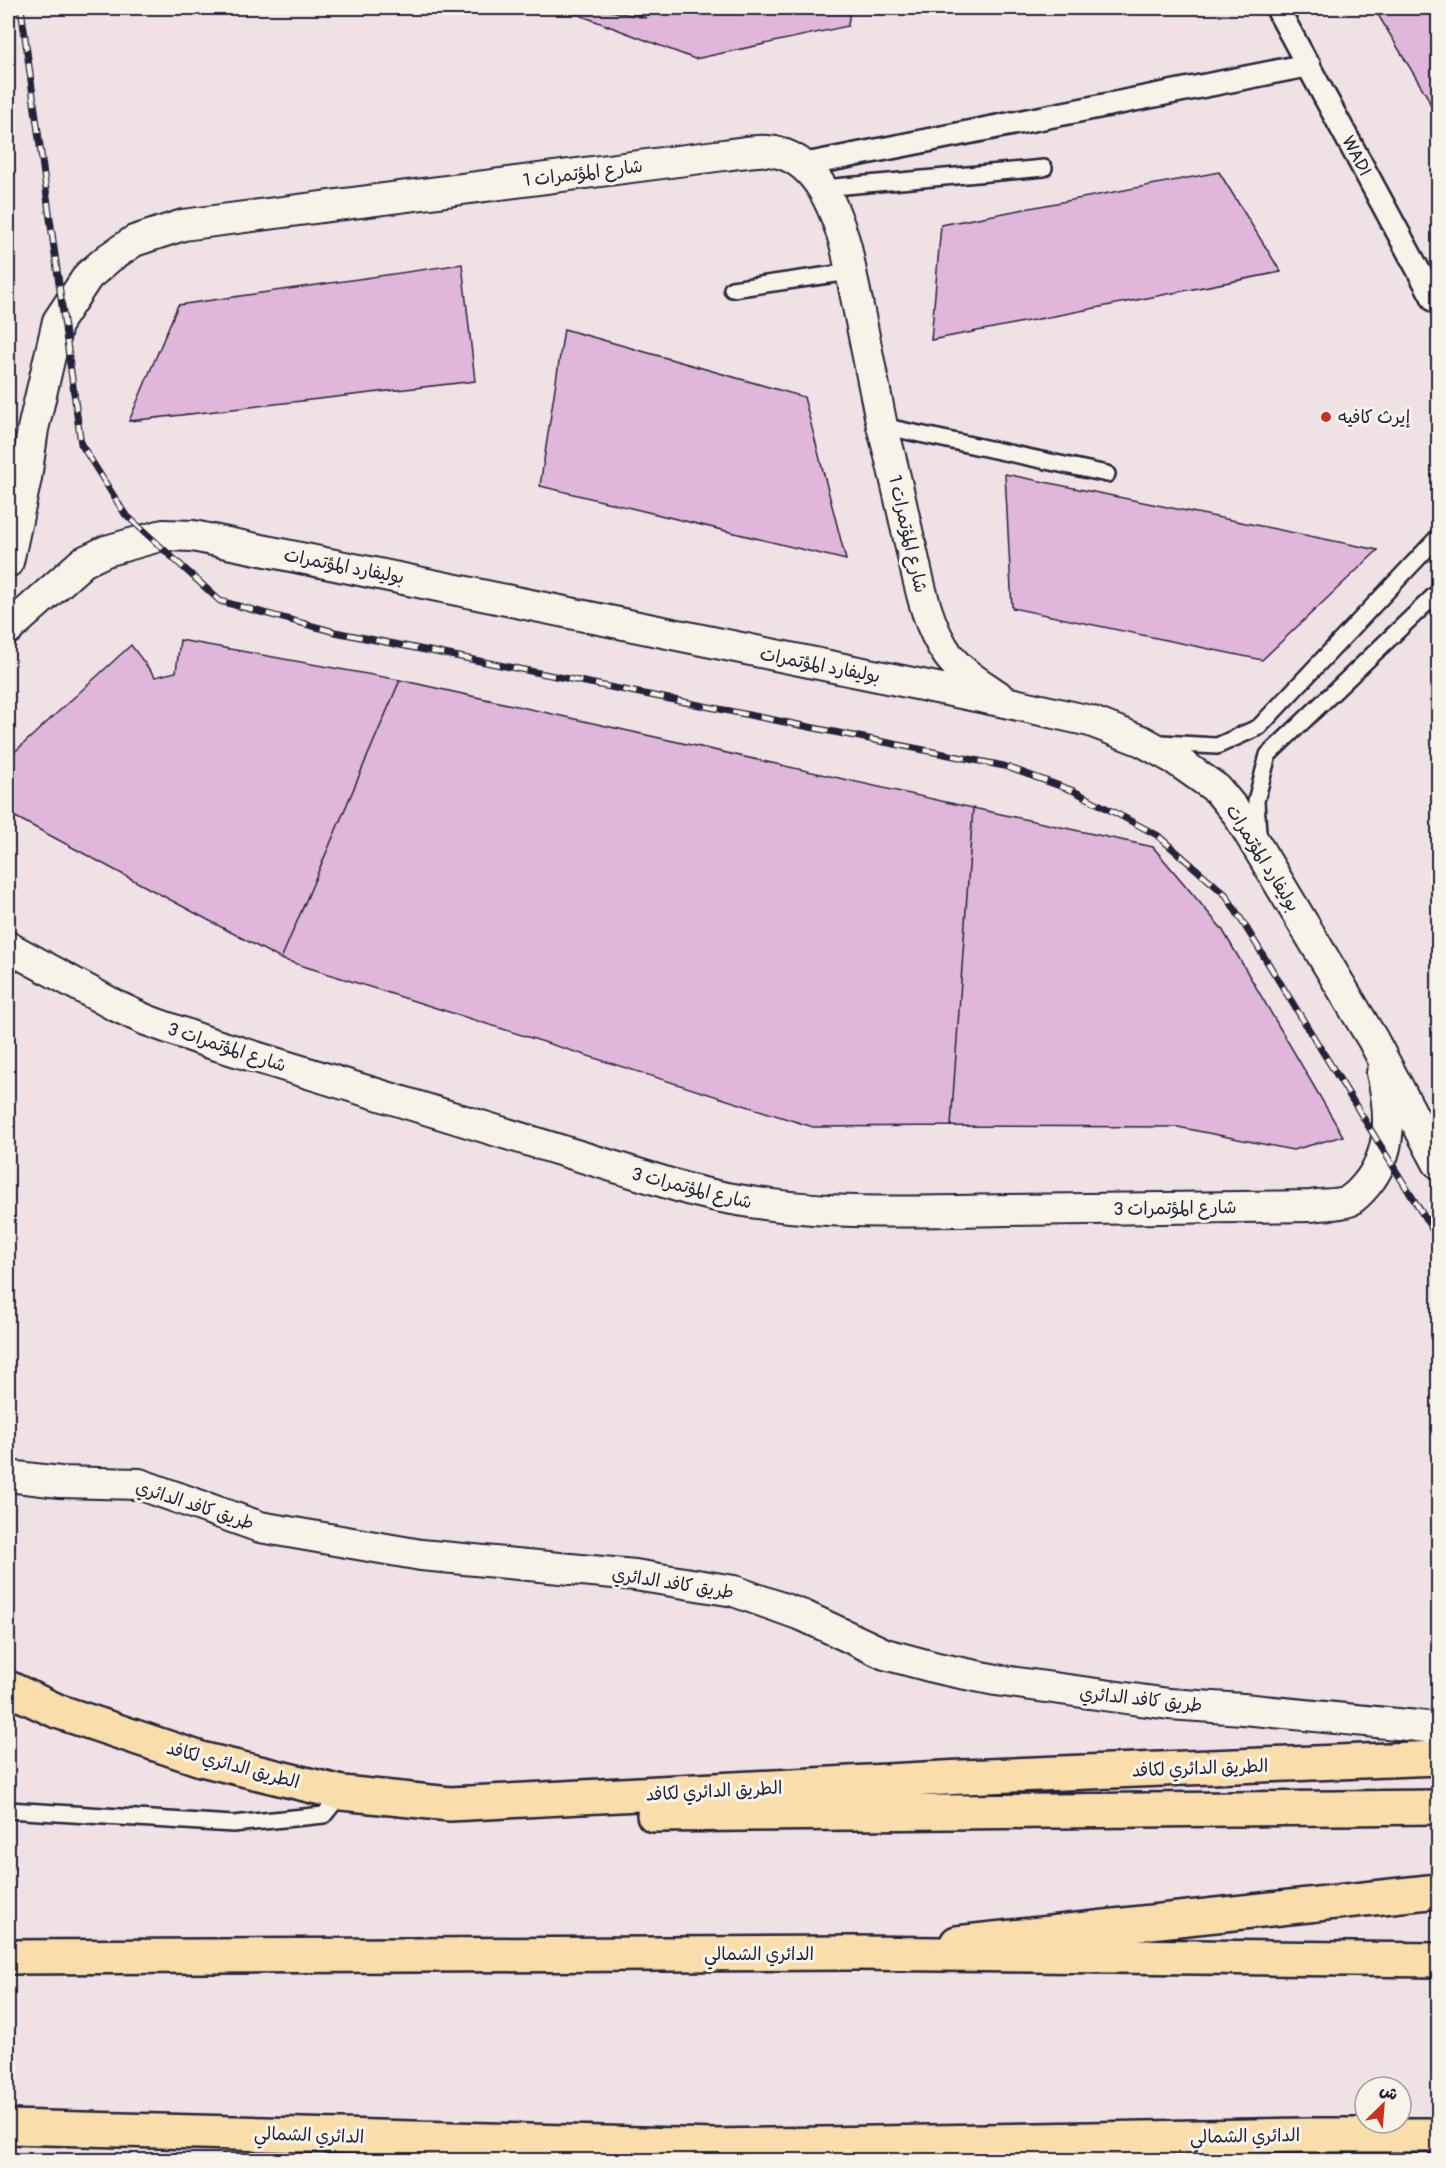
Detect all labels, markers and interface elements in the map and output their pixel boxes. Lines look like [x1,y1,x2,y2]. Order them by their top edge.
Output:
street label: WADI [1336,132,1376,180]
street label: شارع المؤتمرات 1 [522,155,644,192]
place label: إيرث كافيه [1338,406,1410,429]
marker: إيرث كافيه [1319,410,1333,424]
street label: شارع المؤتمرات 1 [883,473,932,595]
street label: بوليفارد المؤتمرات [282,544,406,589]
street label: بوليفارد المؤتمرات [758,643,882,688]
street label: بوليفارد المؤتمرات [1220,800,1305,916]
street label: شارع المؤتمرات 3 [165,1018,289,1077]
street label: شارع المؤتمرات 3 [629,1162,754,1215]
street label: شارع المؤتمرات 3 [1113,1196,1237,1221]
street label: طريق كافد الدائري [132,1475,257,1536]
street label: طريق كافد الدائري [610,1562,736,1605]
street label: طريق كافد الدائري [1078,1682,1203,1718]
street label: الطريق الدائري لكافد [164,1737,302,1795]
street label: الطريق الدائري لكافد [1131,1755,1269,1783]
street label: الطريق الدائري لكافد [645,1776,783,1808]
street label: الدائري الشمالي [704,1943,814,1970]
north arrow [1353,2075,1413,2135]
text: ش [1377,2080,1401,2105]
street label: الدائري الشمالي [253,2122,364,2153]
street label: الدائري الشمالي [1190,2124,1300,2153]

